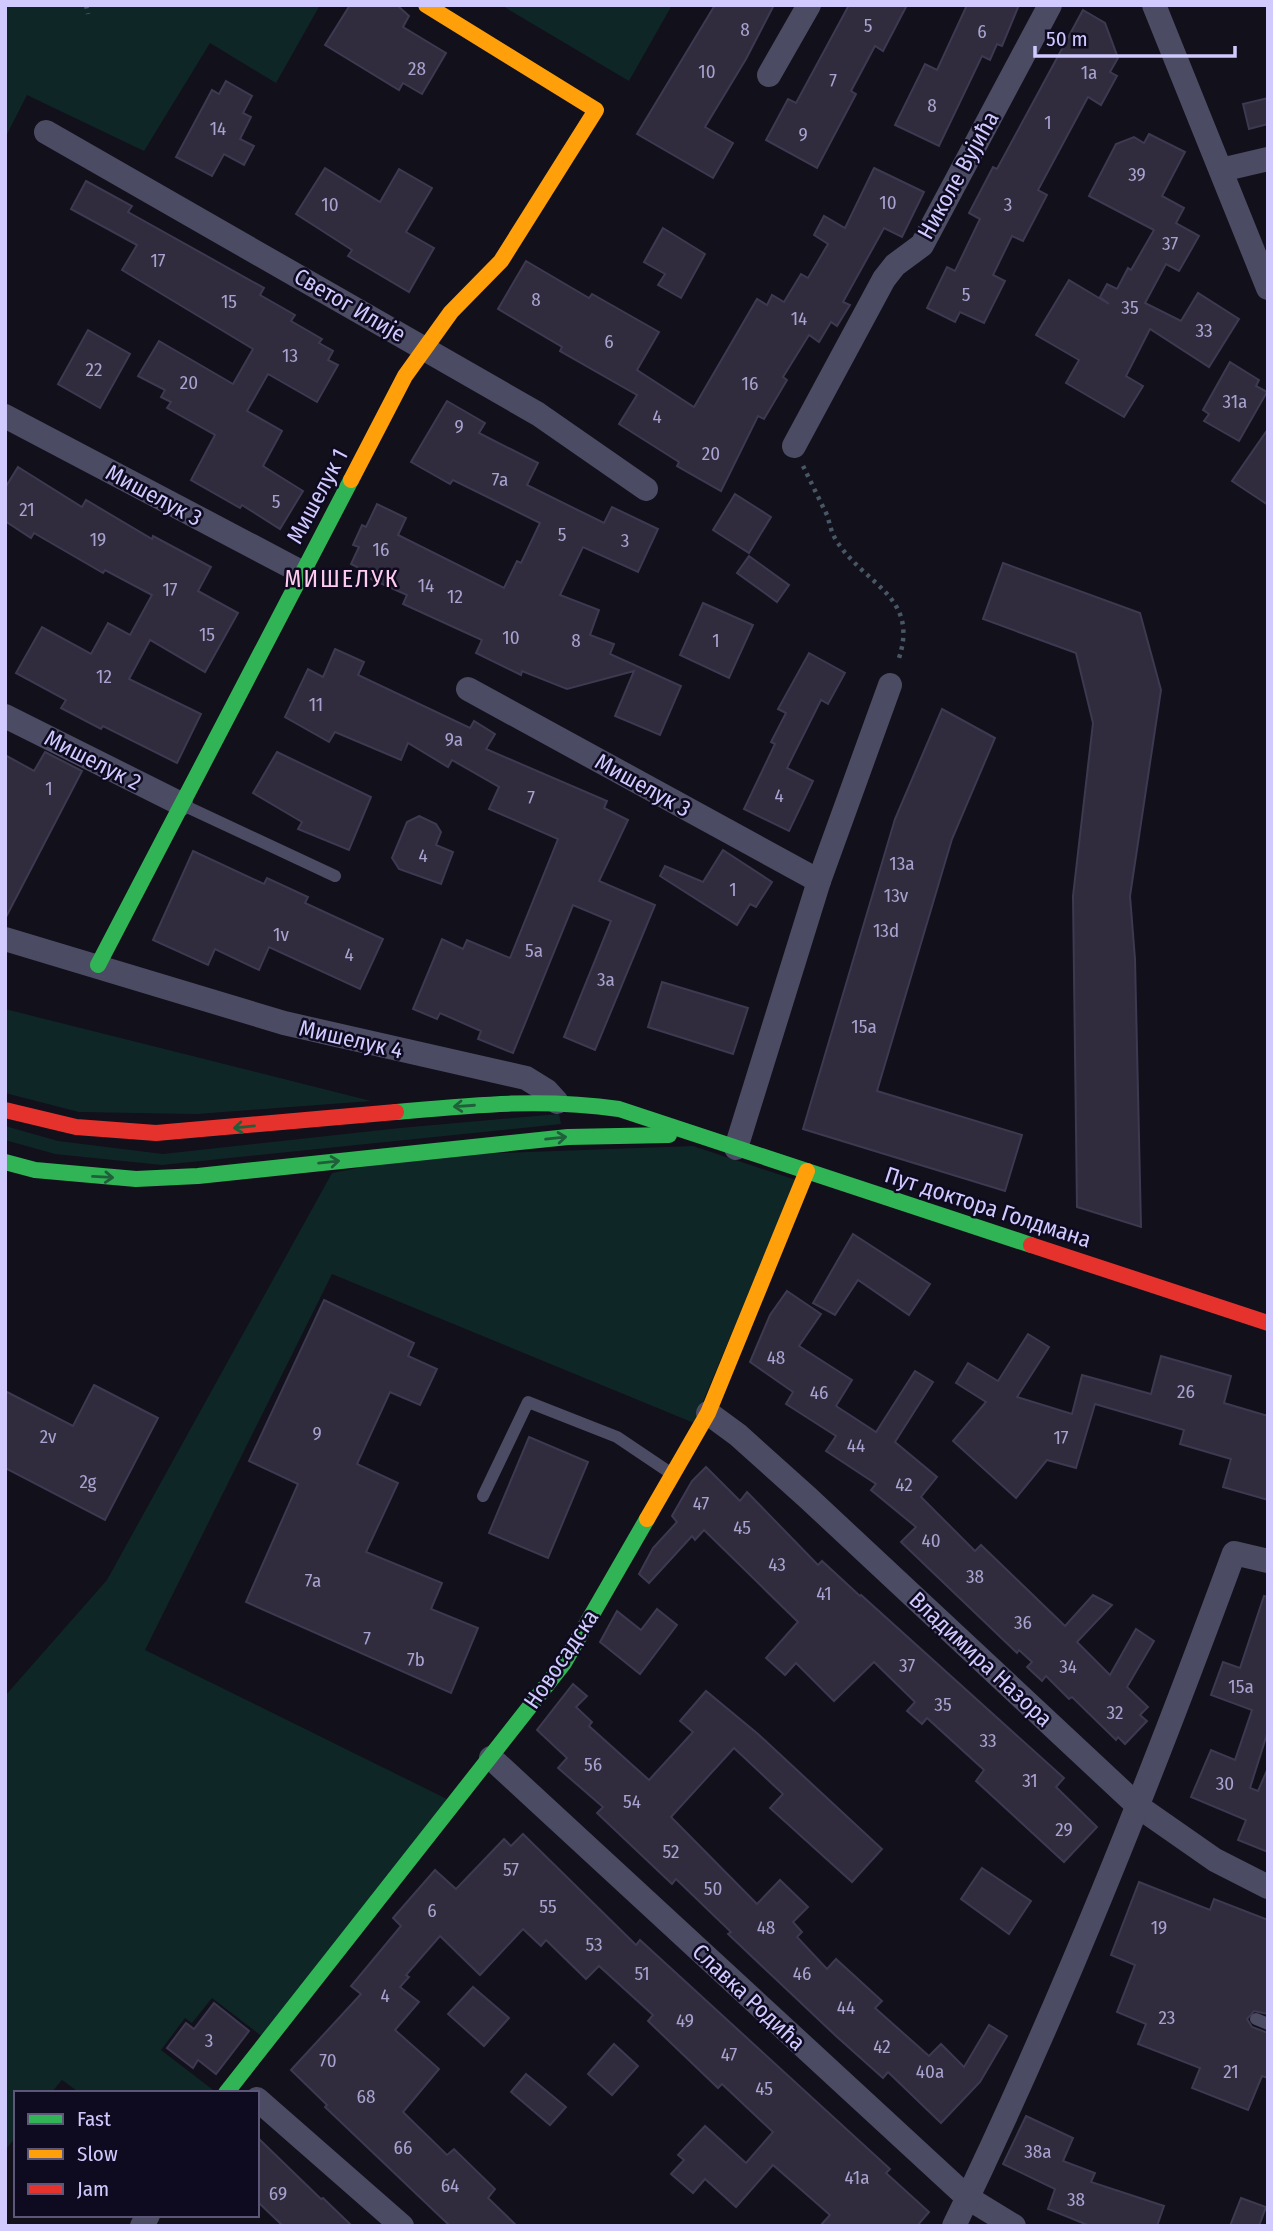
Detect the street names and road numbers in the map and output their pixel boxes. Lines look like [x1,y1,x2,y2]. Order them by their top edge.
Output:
street label: Николе Вујића [911,106,1005,244]
street label: Светог Илије [289,262,411,348]
street label: Мишелук 1 [280,444,354,548]
street label: Мишелук 3 [101,458,207,532]
street label: Мишелук 2 [40,724,146,796]
street label: Мишелук 3 [590,747,696,823]
street label: Мишелук 4 [296,1013,406,1065]
street label: Пут доктора Голдмана [881,1160,1095,1254]
street label: Владимира Назора [904,1586,1058,1732]
street label: Новосадска [518,1604,604,1714]
street label: Славка Родића [687,1938,811,2056]

